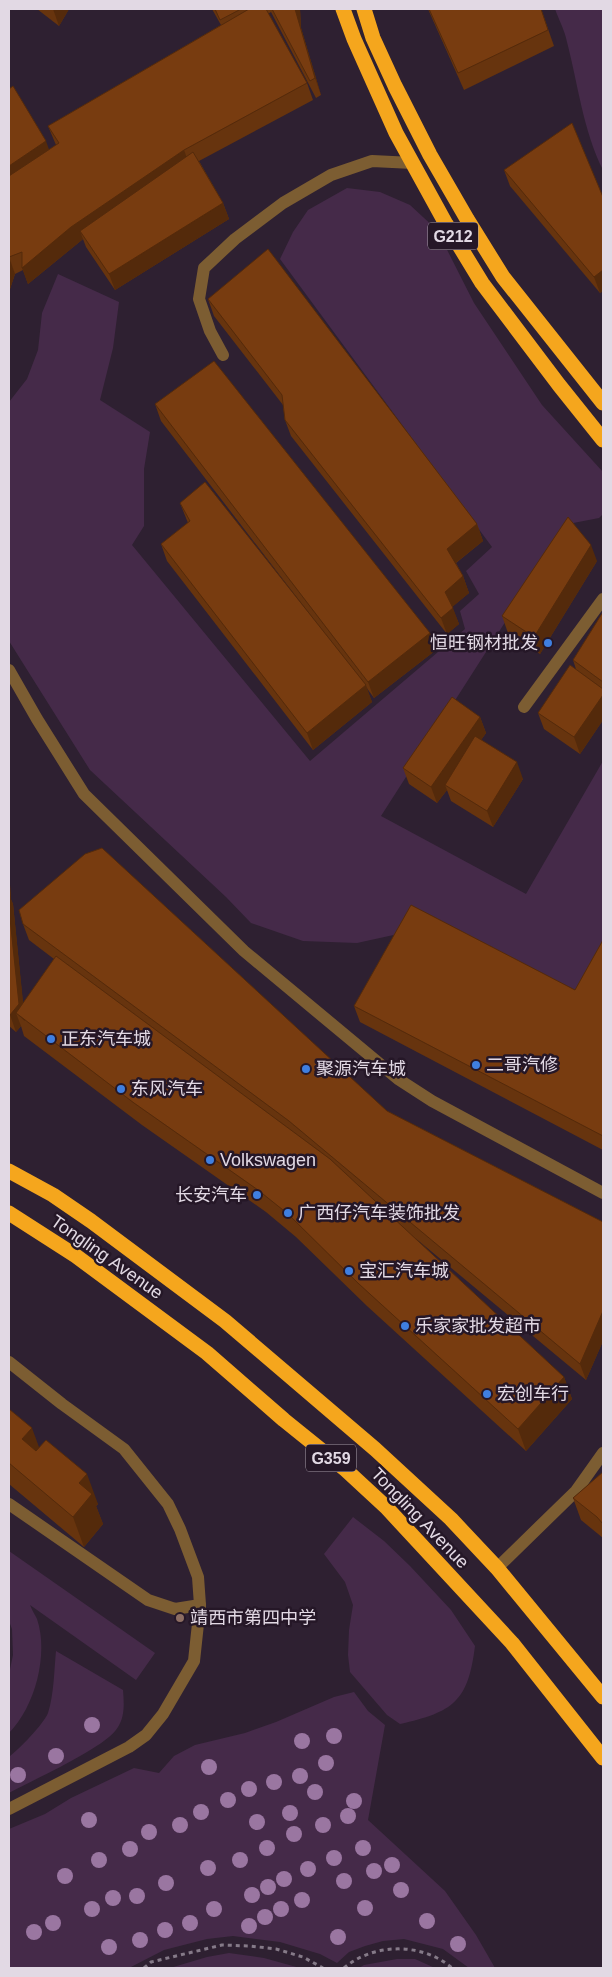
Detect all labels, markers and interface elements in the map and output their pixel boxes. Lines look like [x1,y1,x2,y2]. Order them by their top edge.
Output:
road number: G212 [428,222,478,250]
place label: 恒旺钢材批发 [430,633,538,653]
marker: 恒旺钢材批发 [542,637,554,649]
place label: 正东汽车城 [61,1029,151,1049]
marker: 正东汽车城 [45,1033,57,1045]
place label: 二哥汽修 [486,1055,558,1075]
place label: 聚源汽车城 [316,1059,406,1079]
marker: 二哥汽修 [470,1059,482,1071]
marker: 聚源汽车城 [300,1063,312,1075]
place label: 东风汽车 [131,1079,203,1099]
marker: 东风汽车 [115,1083,127,1095]
place label: Volkswagen [220,1150,316,1170]
marker: Volkswagen [204,1154,216,1166]
place label: 长安汽车 [175,1185,247,1205]
marker: 长安汽车 [251,1189,263,1201]
place label: 广西仔汽车装饰批发 [298,1203,460,1223]
marker: 广西仔汽车装饰批发 [282,1207,294,1219]
street label: Tongling Avenue [47,1211,167,1303]
place label: 宝汇汽车城 [359,1261,449,1281]
marker: 宝汇汽车城 [343,1265,355,1277]
place label: 乐家家批发超市 [415,1316,541,1336]
marker: 乐家家批发超市 [399,1320,411,1332]
place label: 宏创车行 [497,1384,569,1404]
marker: 宏创车行 [481,1388,493,1400]
road number: G359 [306,1445,356,1472]
street label: Tongling Avenue [367,1464,473,1572]
place label: 靖西市第四中学 [190,1608,316,1628]
marker: 靖西市第四中学 [174,1612,186,1624]

